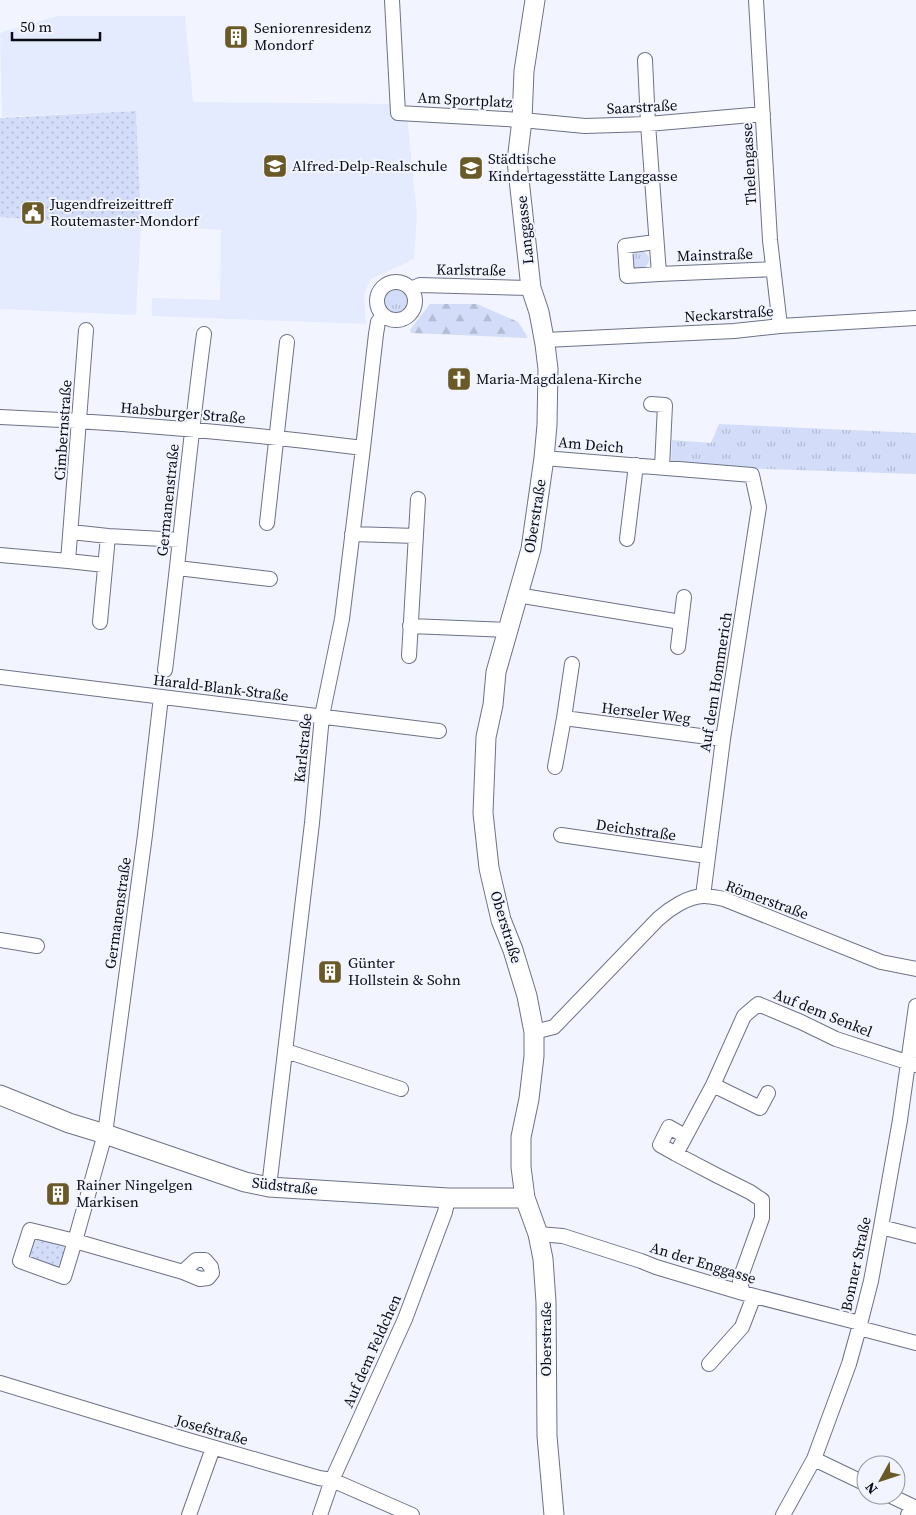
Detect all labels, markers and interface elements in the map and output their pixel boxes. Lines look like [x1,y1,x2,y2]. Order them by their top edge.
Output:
scale bar [12,10,100,42]
text: 50 m [20,16,52,37]
place label: Seniorenresidenz Mondorf [254,17,371,55]
building icon: Seniorenresidenz Mondorf [223,24,249,50]
street label: Am Sportplatz [417,87,513,112]
street label: Saarstraße [606,94,678,119]
street label: Thelengasse [736,122,761,206]
place label: Städtische Kindertagesstätte Langgasse [488,148,678,186]
school or university icon: Alfred-Delp-Realschule [262,153,288,179]
place label: Alfred-Delp-Realschule [292,155,448,176]
school or university icon: Städtische Kindertagesstätte Langgasse [458,155,484,181]
place label: Jugendfreizeittreff Routemaster-Mondorf [49,193,200,231]
street label: Langgasse [510,194,539,265]
public building icon: Jugendfreizeittreff Routemaster-Mondorf [20,200,46,226]
street label: Mainstraße [677,243,754,266]
street label: Karlstraße [436,258,506,281]
street label: Neckarstraße [684,300,775,327]
church icon: Maria-Magdalena-Kirche [446,366,472,392]
place label: Maria-Magdalena-Kirche [476,368,642,389]
street label: Cimbernstraße [49,379,77,481]
street label: Habsburger Straße [120,397,247,428]
street label: Am Deich [557,431,625,458]
street label: Germanenstraße [151,442,184,557]
street label: Oberstraße [518,477,551,555]
street label: Auf dem Hommerich [694,610,737,754]
street label: Harald-Blank-Straße [152,669,290,706]
street label: Herseler Weg [600,697,692,728]
street label: Karlstraße [288,712,317,784]
street label: Deichstraße [595,813,678,846]
street label: Germanenstraße [99,855,136,970]
street label: Römerstraße [723,875,812,924]
street label: Oberstraße [485,888,528,966]
place label: Günter Hollstein & Sohn [348,952,461,990]
building icon: Günter Hollstein & Sohn [317,959,343,985]
street label: Auf dem Senkel [771,983,876,1042]
street label: Südstraße [251,1172,319,1199]
place label: Rainer Ningelgen Markisen [76,1174,193,1212]
building icon: Rainer Ningelgen Markisen [45,1181,71,1207]
street label: Bonner Straße [835,1214,876,1313]
street label: An der Enggasse [647,1236,759,1289]
street label: Auf dem Feldchen [337,1291,406,1411]
street label: Oberstraße [535,1301,556,1376]
street label: Josefstraße [172,1409,251,1450]
north arrow [856,1455,906,1505]
text: N [860,1478,882,1499]

